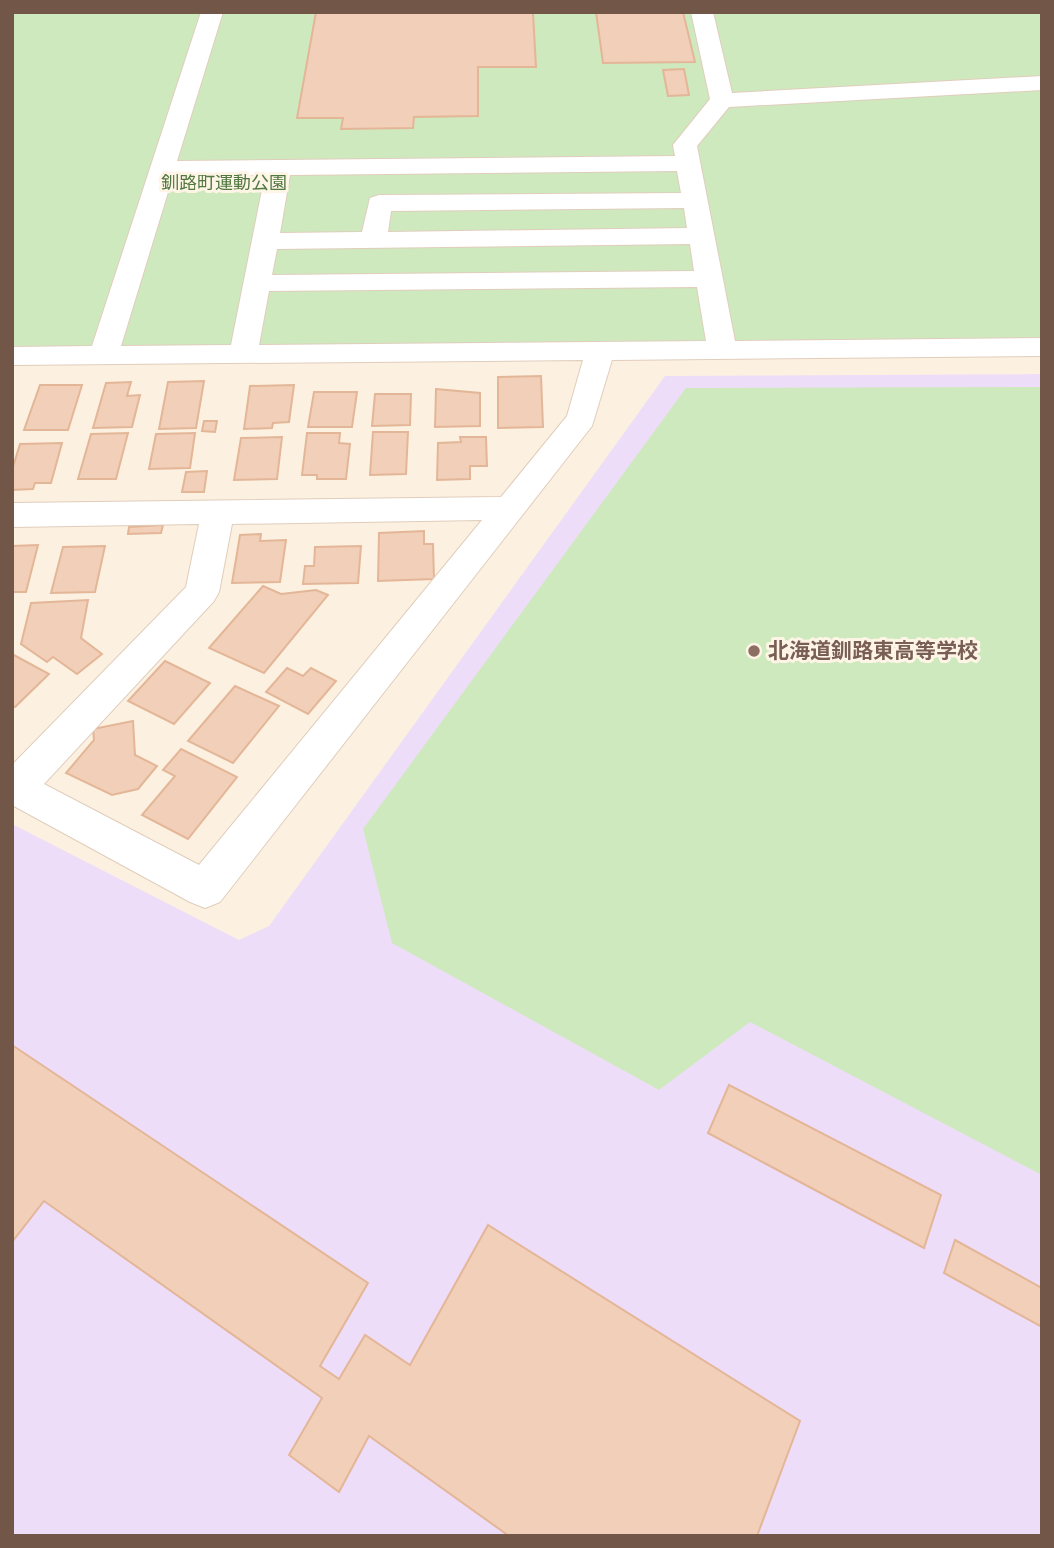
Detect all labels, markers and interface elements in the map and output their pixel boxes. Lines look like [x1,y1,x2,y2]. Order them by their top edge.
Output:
park label: 釧路町運動公園 [161,172,287,194]
place label: 北海道釧路東高等学校 [768,638,978,663]
marker: 北海道釧路東高等学校 [746,643,762,659]

